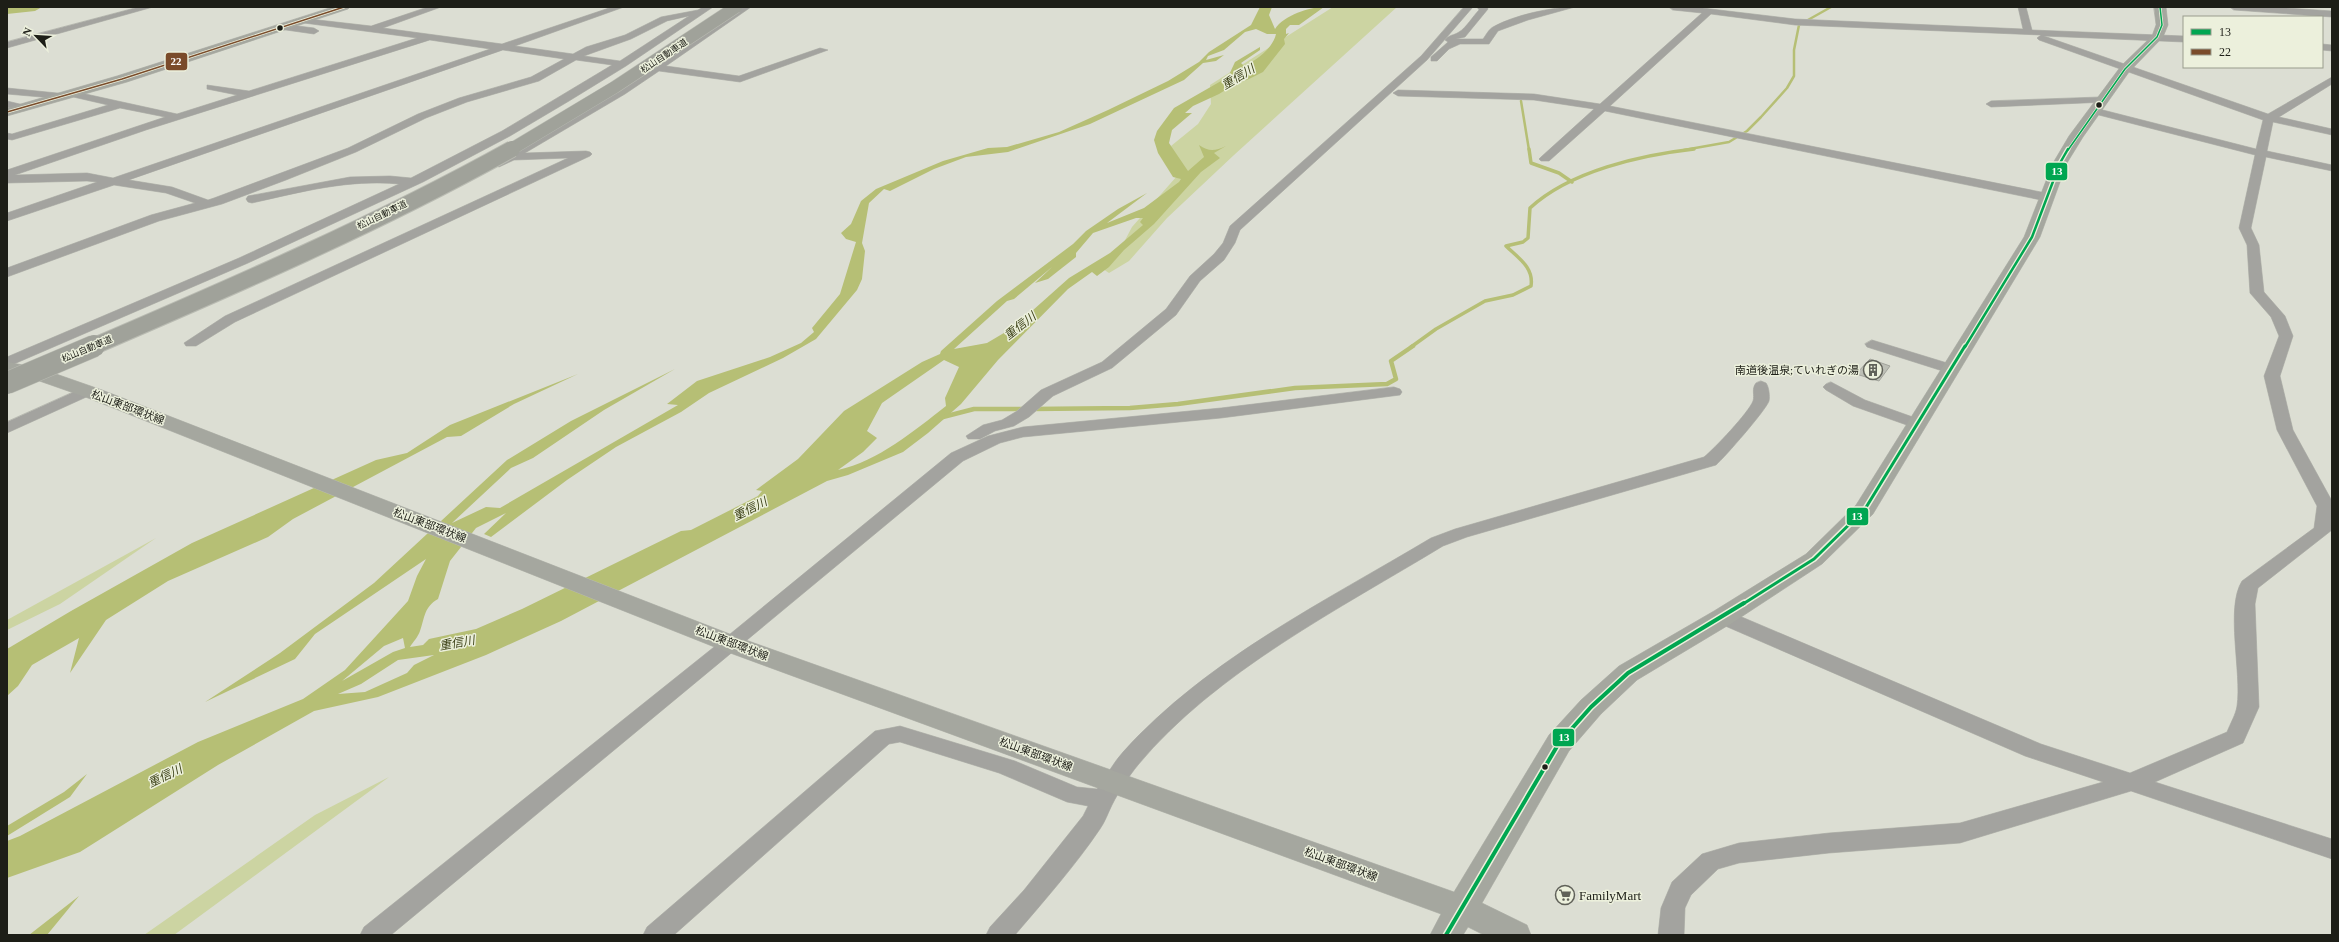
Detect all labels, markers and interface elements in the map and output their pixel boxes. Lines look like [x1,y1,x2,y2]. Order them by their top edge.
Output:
north arrow [16,16,56,56]
legend [2183,16,2323,68]
unlabelled marker [275,23,285,33]
text: 13 [2219,25,2231,39]
text: N [20,26,34,38]
street label: 松山自動車道 [639,37,689,75]
text: 22 [2219,45,2231,59]
line badge: 22 [165,52,188,71]
text: 22 [171,55,182,67]
water label: 重信川 [1219,61,1259,92]
unlabelled marker [2094,100,2104,110]
line badge: 13 [2045,162,2068,181]
text: 13 [2052,165,2063,177]
street label: 松山自動車道 [356,199,408,231]
water label: 重信川 [1002,308,1040,343]
street label: 松山自動車道 [60,334,114,364]
building icon: 南道後温泉;ていれぎの湯 [1862,359,1884,381]
place label: 南道後温泉;ていれぎの湯 [1735,364,1859,376]
street label: 松山東部環状線 [90,388,166,426]
water label: 重信川 [731,494,771,523]
street label: 松山東部環状線 [392,506,468,544]
line badge: 13 [1846,507,1869,526]
text: 13 [1852,510,1863,522]
street label: 松山東部環状線 [694,624,770,662]
water label: 重信川 [438,633,478,653]
line badge: 13 [1552,728,1575,747]
text: 13 [1559,731,1570,743]
street label: 松山東部環状線 [998,735,1074,773]
water label: 重信川 [146,761,186,790]
unlabelled marker [1540,762,1550,772]
street label: 松山東部環状線 [1303,845,1379,883]
supermarket icon: FamilyMart [1554,884,1576,906]
place label: FamilyMart [1579,888,1641,903]

